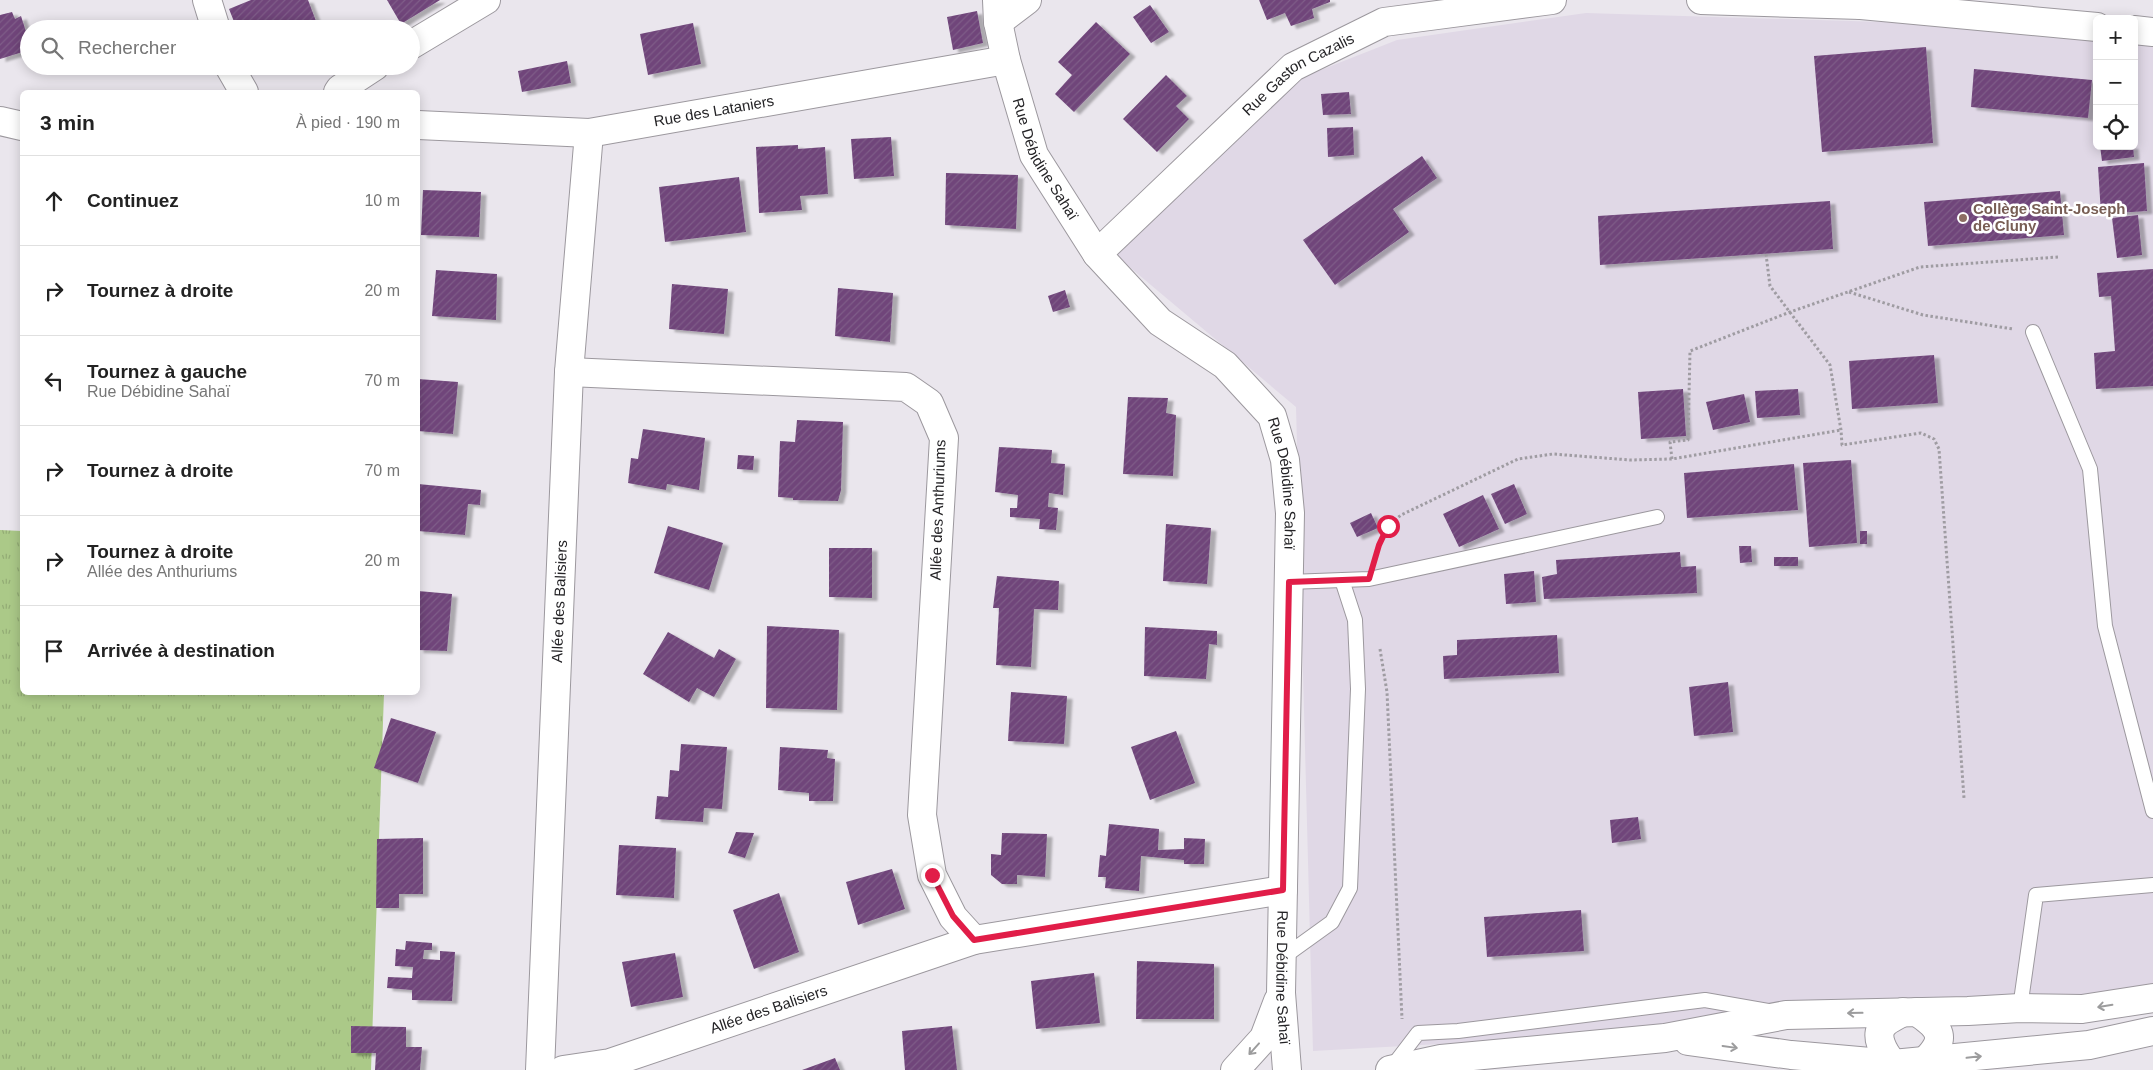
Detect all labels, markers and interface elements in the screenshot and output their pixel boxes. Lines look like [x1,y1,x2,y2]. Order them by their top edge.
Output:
map controls [2093,15,2138,150]
button: + [2093,15,2138,60]
search box [20,20,420,75]
street label: Rue Gaston Cazalis [1239,29,1356,119]
icon: search [38,34,66,62]
text: Rechercher [78,37,176,58]
button: − [2093,60,2138,105]
street label: Rue des Lataniers [652,92,775,130]
street label: Rue Débidine Sahaï [1010,96,1082,224]
button: locate [2093,105,2138,150]
text: 3 min [40,111,95,134]
text: À pied · 190 m [296,114,400,131]
icon: ahead [40,187,68,215]
text: Continuez [87,190,179,211]
text: 10 m [364,192,400,209]
place label: Collège Saint-Joseph de Cluny [1973,200,2126,234]
marker: Collège Saint-Joseph de Cluny [1957,212,1969,224]
icon: right [40,277,68,305]
text: Tournez à droite [87,280,233,301]
text: 20 m [364,282,400,299]
text: Tournez à gauche [87,361,247,382]
icon: left [40,367,68,395]
text: 70 m [364,372,400,389]
text: Rue Débidine Sahaï [87,383,230,400]
street label: Rue Débidine Sahaï [1265,415,1299,551]
street label: Allée des Anthuriums [927,439,948,581]
icon: right [40,457,68,485]
text: Tournez à droite [87,460,233,481]
text: 70 m [364,462,400,479]
route start [1377,515,1400,538]
street label: Allée des Balisiers [548,540,570,663]
text: Tournez à droite [87,541,233,562]
icon: right [40,547,68,575]
text: 20 m [364,552,400,569]
text: Allée des Anthuriums [87,563,237,580]
icon: arrive [40,637,68,665]
text: Arrivée à destination [87,640,275,661]
route end [921,864,944,887]
street label: Rue Débidine Sahaï [1273,910,1294,1046]
street label: Allée des Balisiers [708,981,829,1037]
one-way arrow [2097,1001,2113,1011]
one-way arrow [1847,1009,1863,1018]
one-way arrow [1722,1042,1738,1052]
one-way arrow [1248,1043,1260,1056]
one-way arrow [1965,1052,1981,1061]

